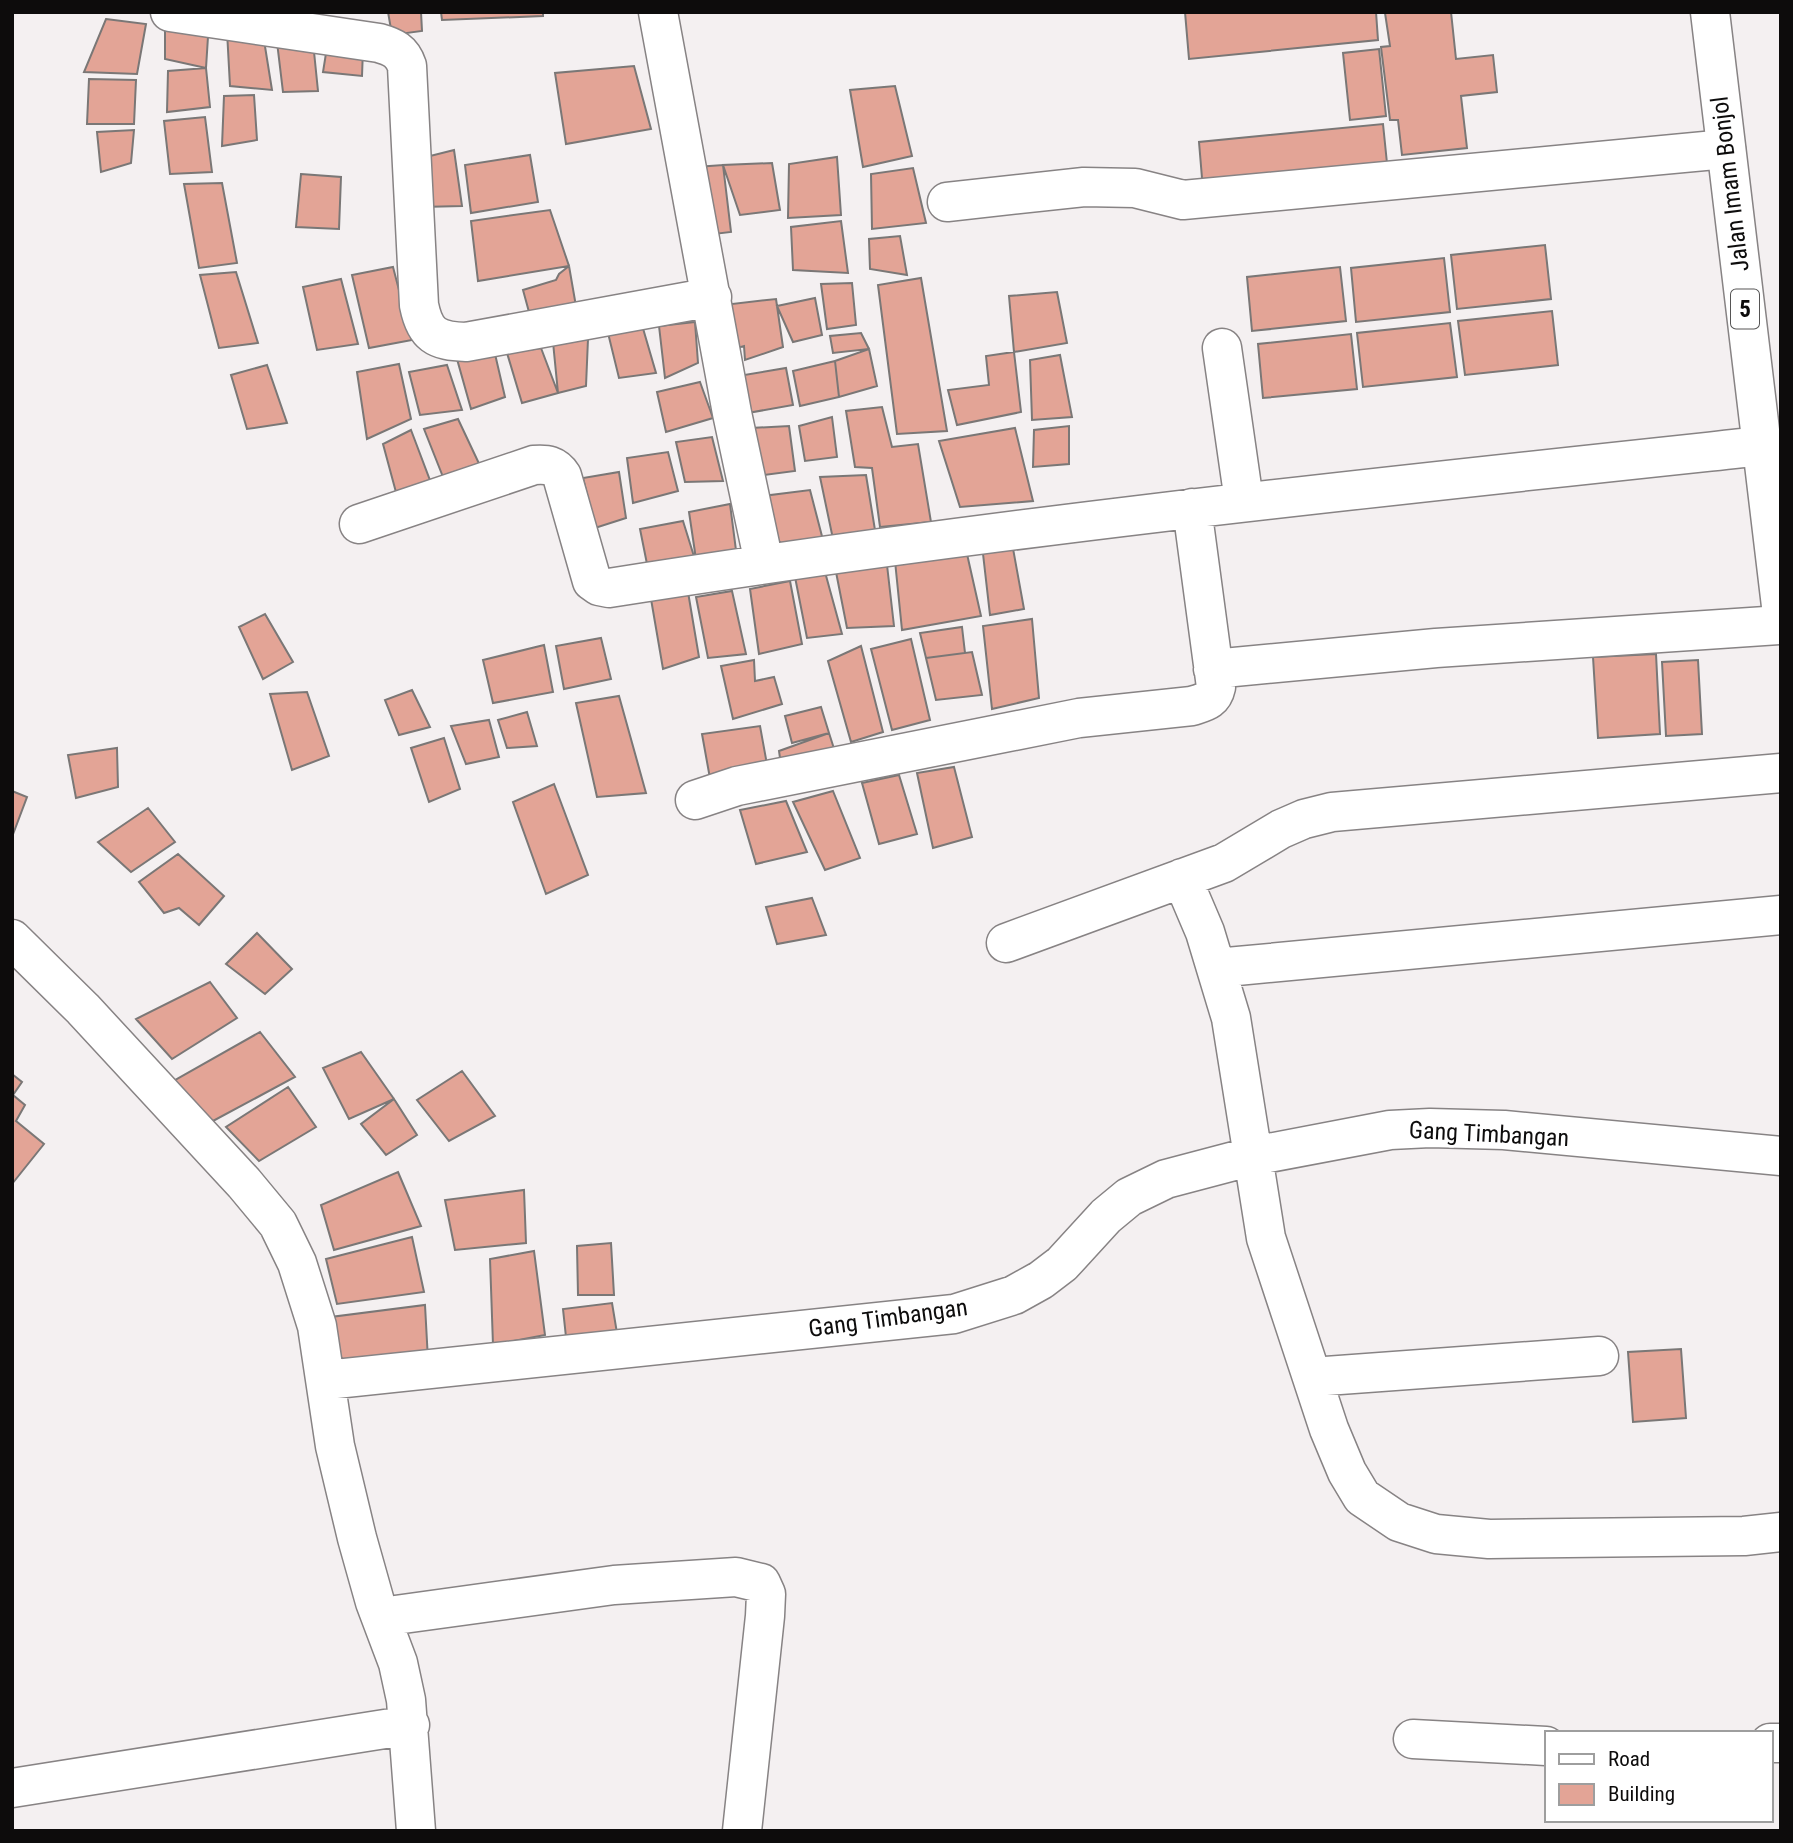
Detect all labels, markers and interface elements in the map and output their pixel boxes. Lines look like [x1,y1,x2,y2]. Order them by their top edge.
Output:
street label: Jalan Imam Bonjol [1705,95,1755,273]
road number: 5 [1731,290,1759,328]
street label: Gang Timbangan [1408,1116,1570,1152]
street label: Gang Timbangan [807,1293,969,1343]
legend [1545,1731,1772,1822]
text: Road [1608,1747,1650,1771]
text: Building [1608,1782,1675,1806]

